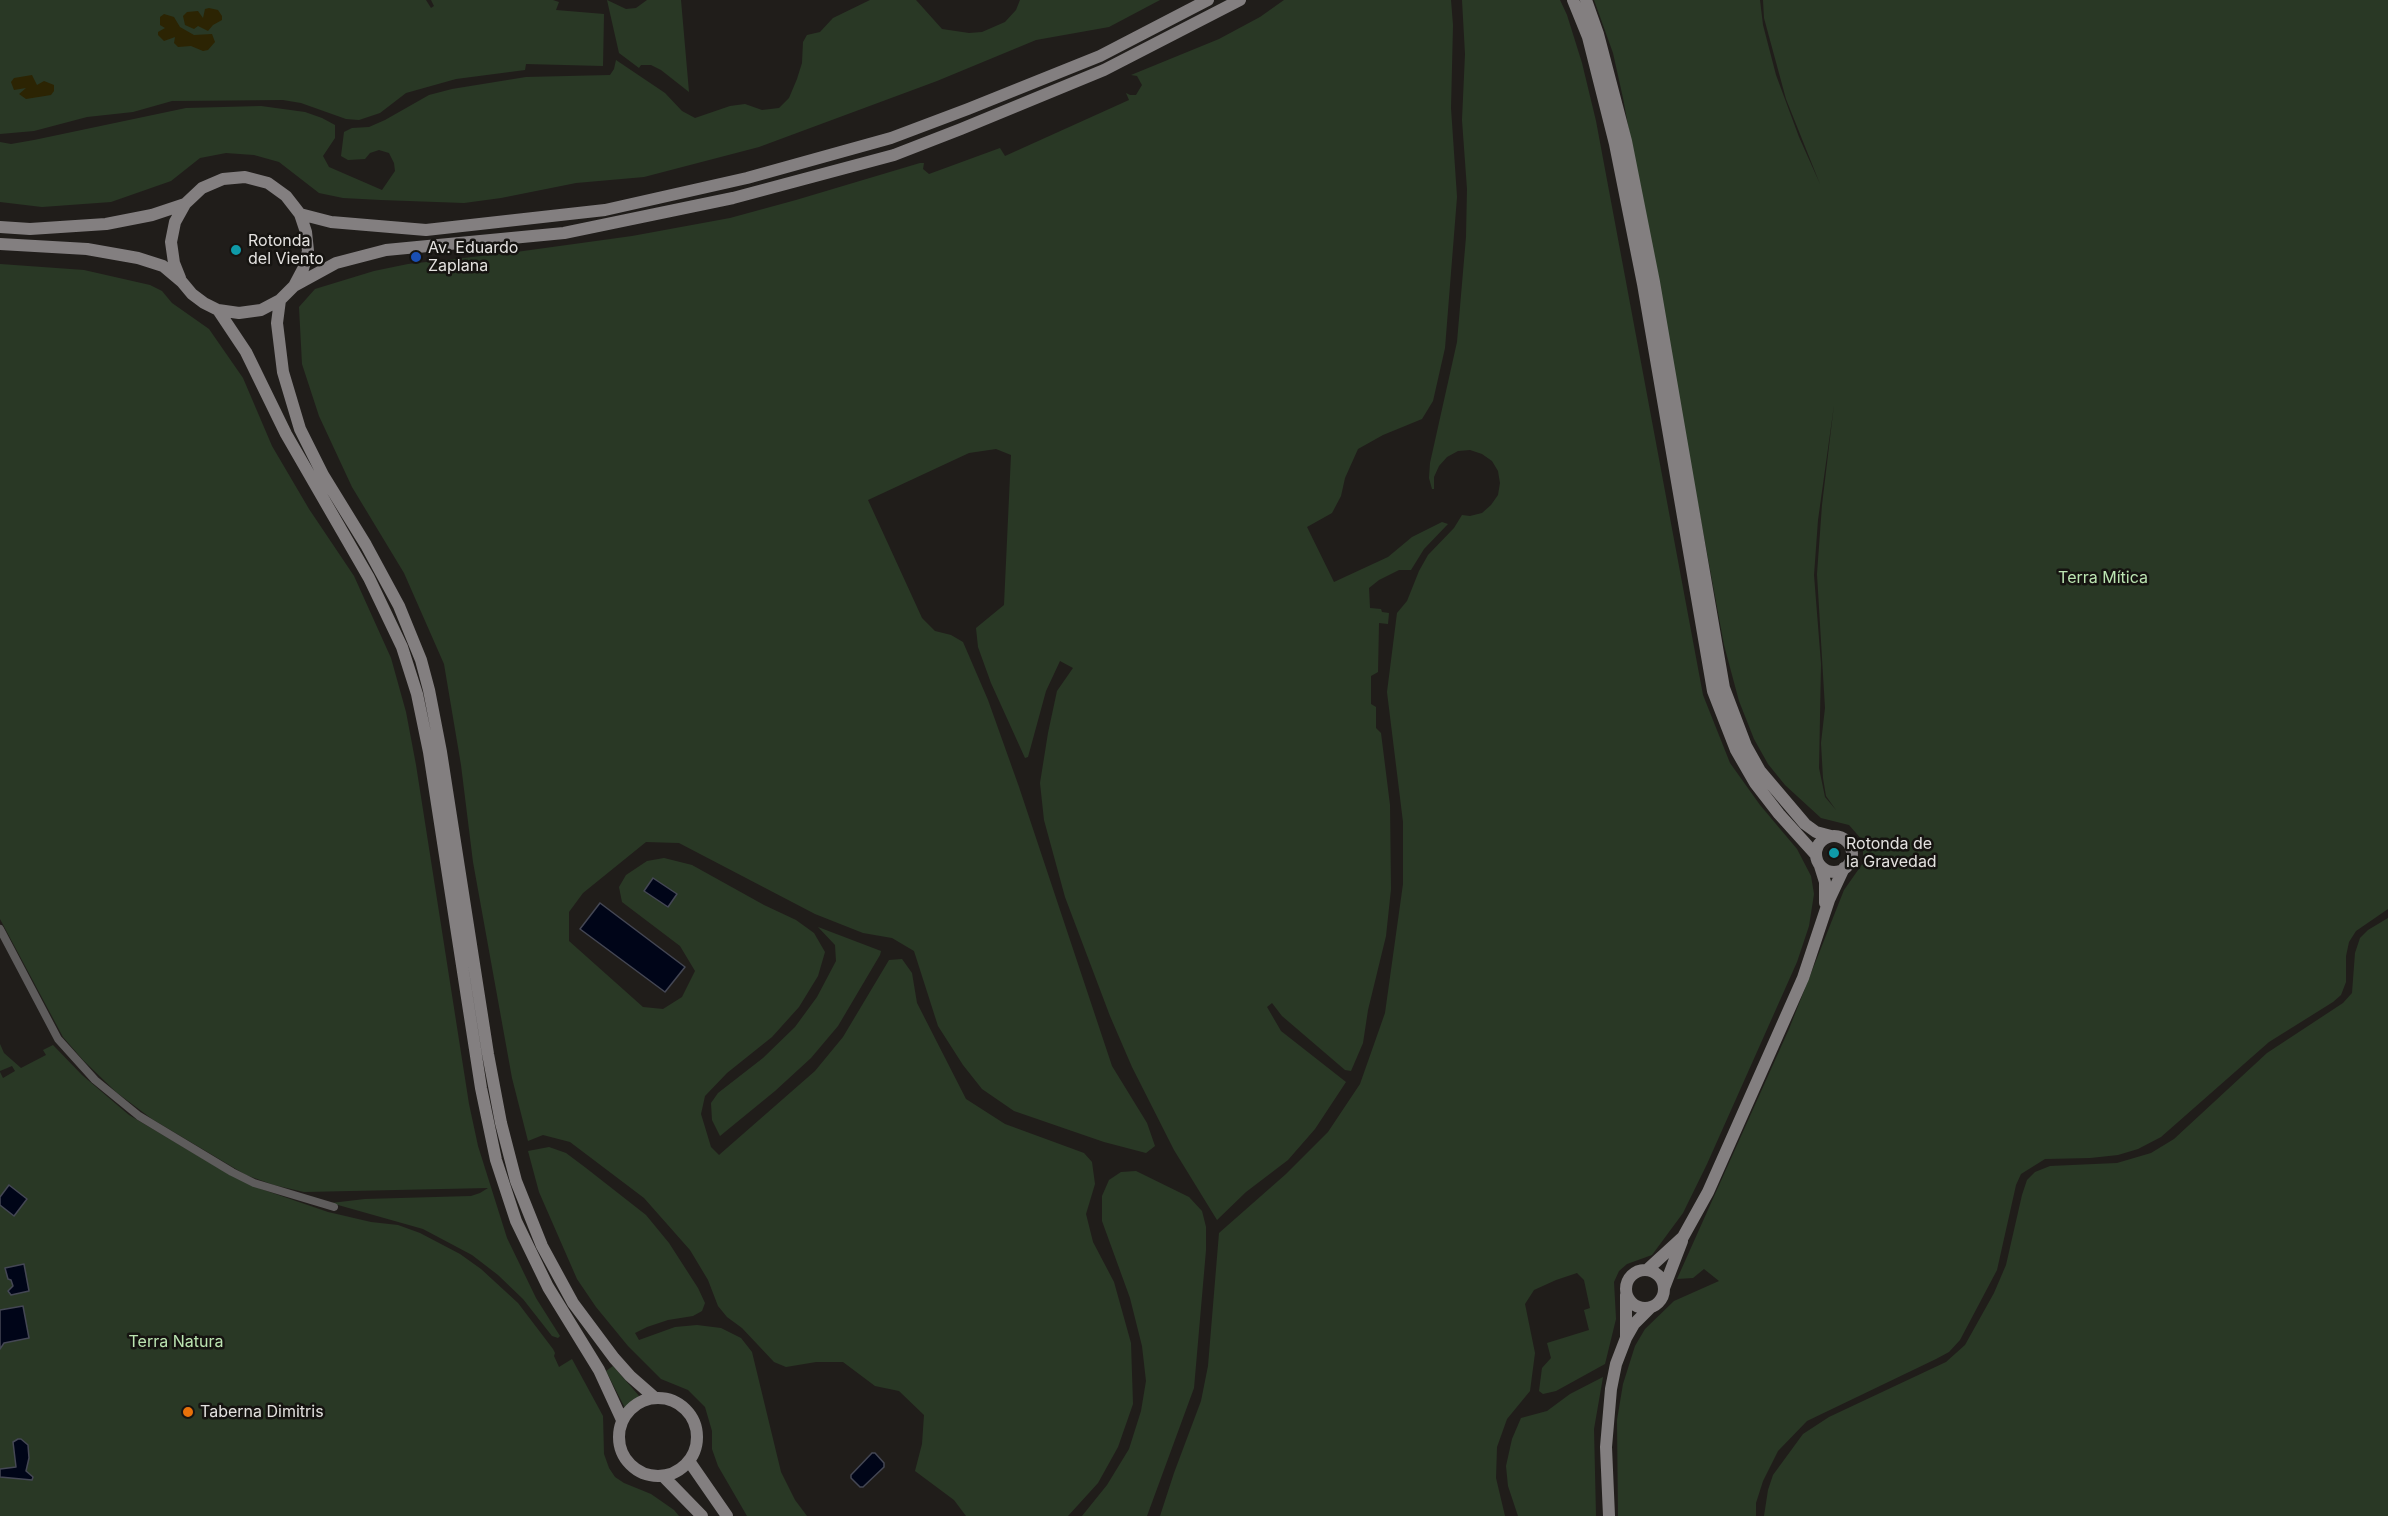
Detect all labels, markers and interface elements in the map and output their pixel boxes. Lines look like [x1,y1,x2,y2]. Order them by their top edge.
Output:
place label: Rotonda del Viento [248,231,324,269]
place label: Av. Eduardo Zaplana [428,238,518,276]
marker: Rotonda del Viento [229,243,243,257]
marker: Av. Eduardo Zaplana [409,250,423,264]
park label: Terra Mítica [2058,568,2148,588]
place label: Rotonda de la Gravedad [1846,834,1937,872]
marker: Rotonda de la Gravedad [1827,846,1841,860]
park label: Terra Natura [129,1332,223,1352]
place label: Taberna Dimitris [200,1402,324,1422]
marker: Taberna Dimitris [181,1405,195,1419]

